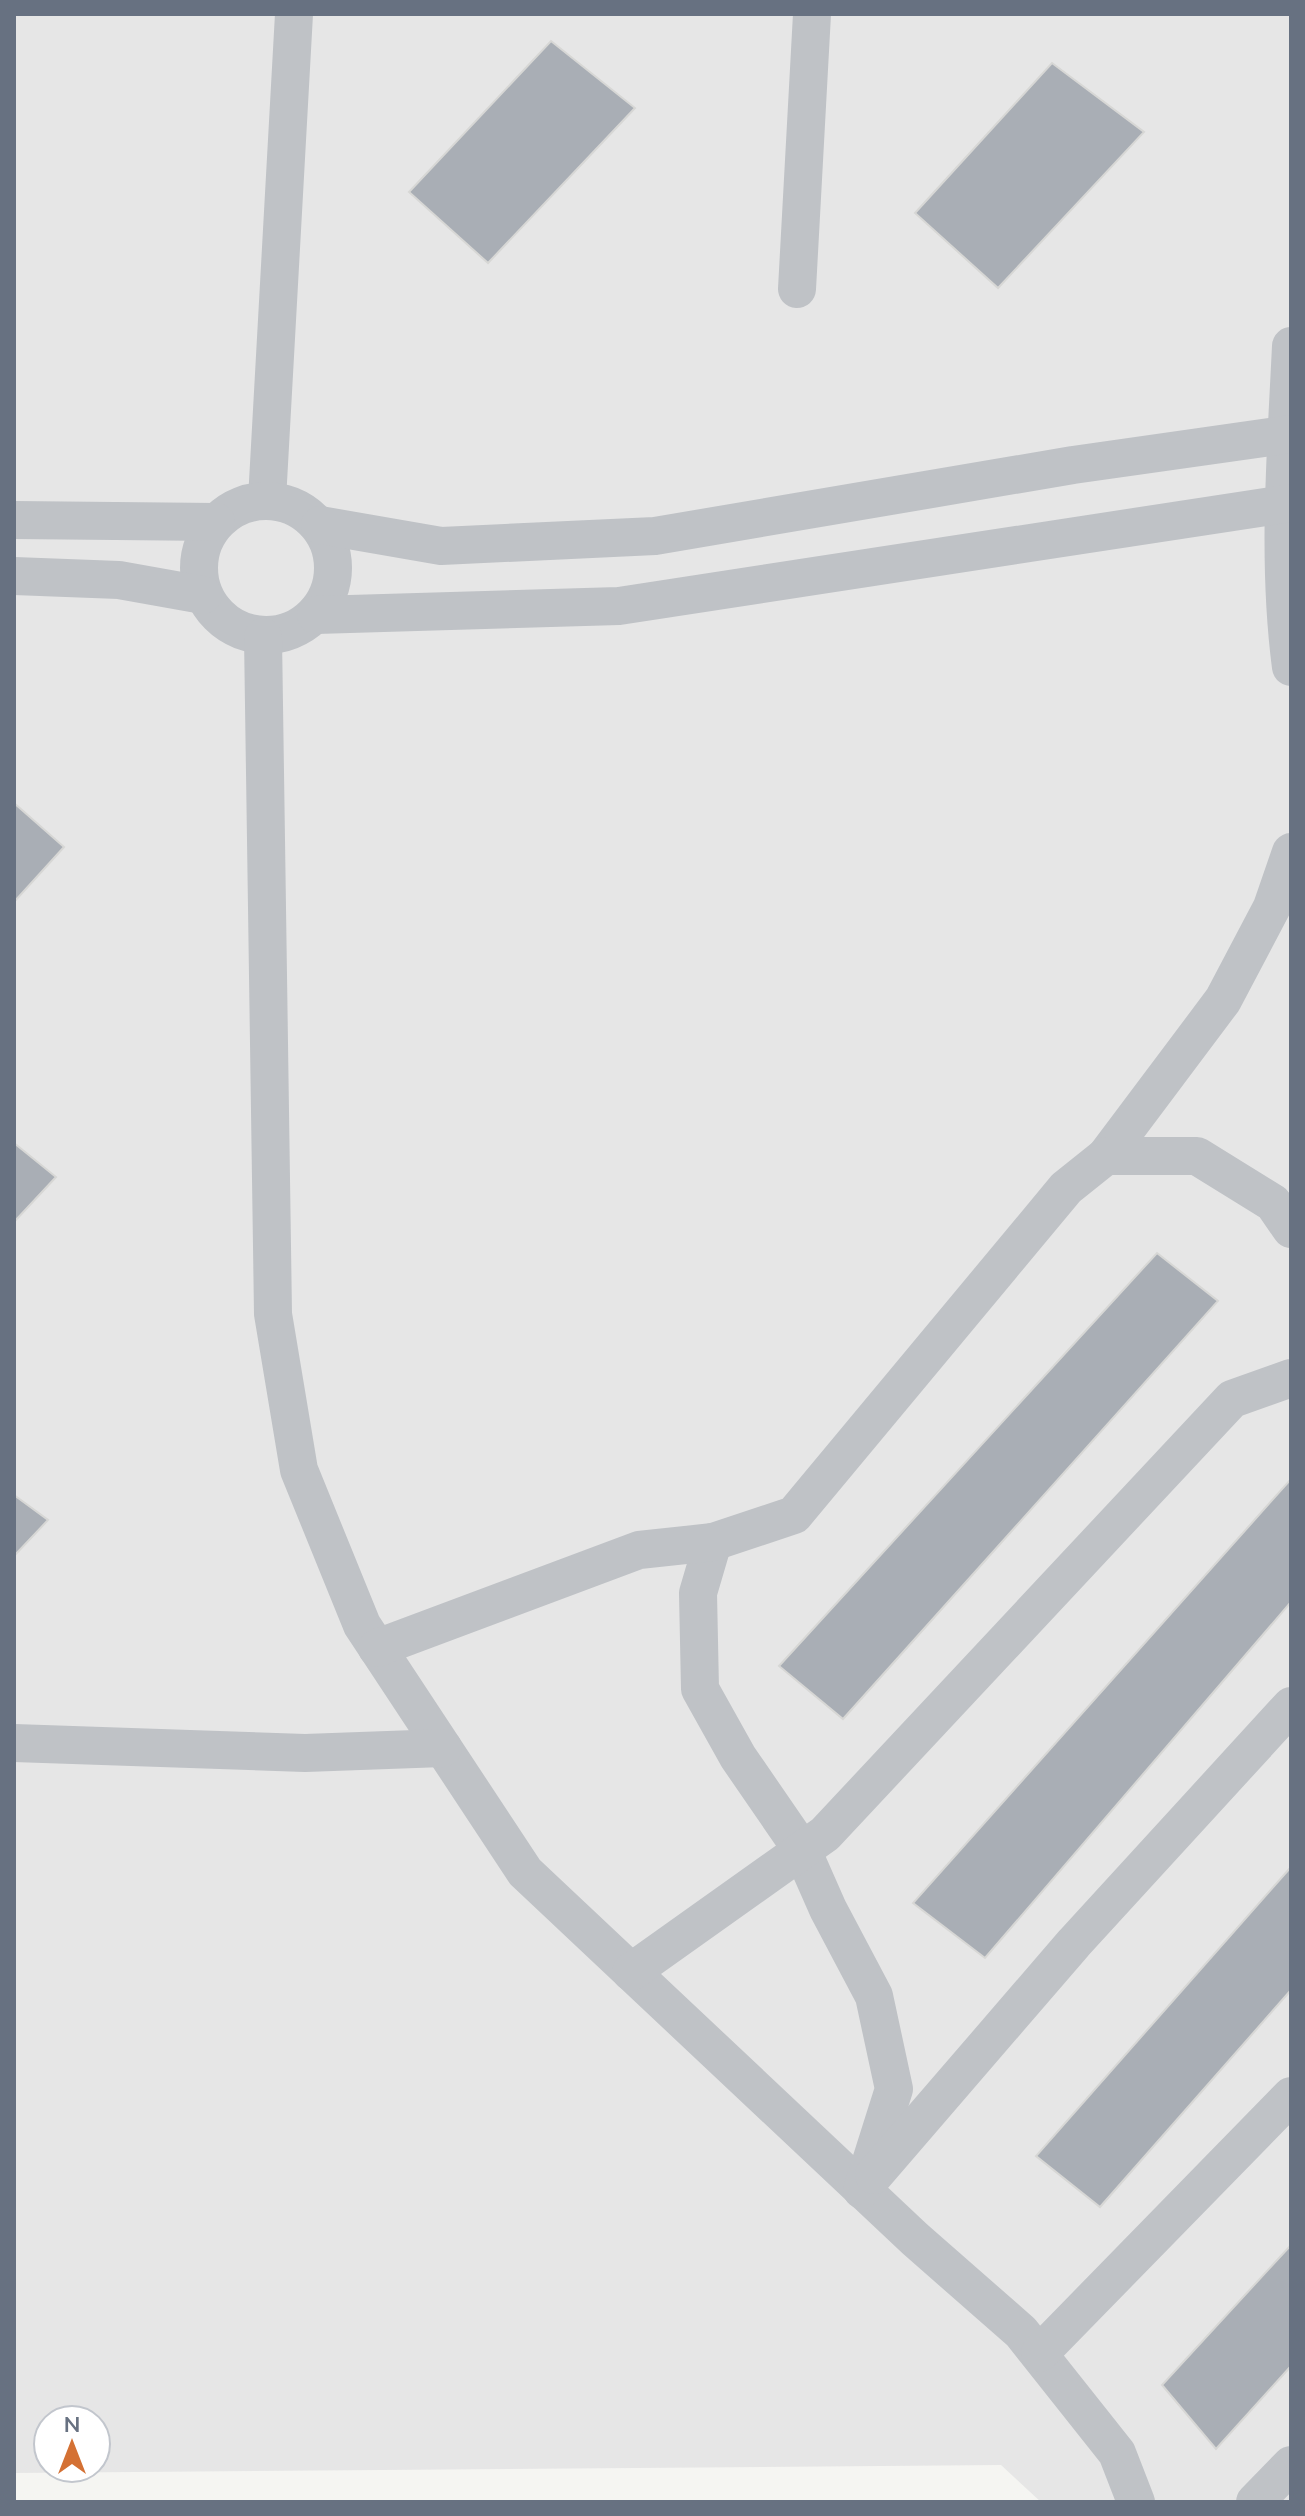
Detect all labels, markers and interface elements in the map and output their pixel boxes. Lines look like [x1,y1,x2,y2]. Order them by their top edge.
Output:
north arrow [32,2404,112,2484]
text: N [64,2410,80,2438]

